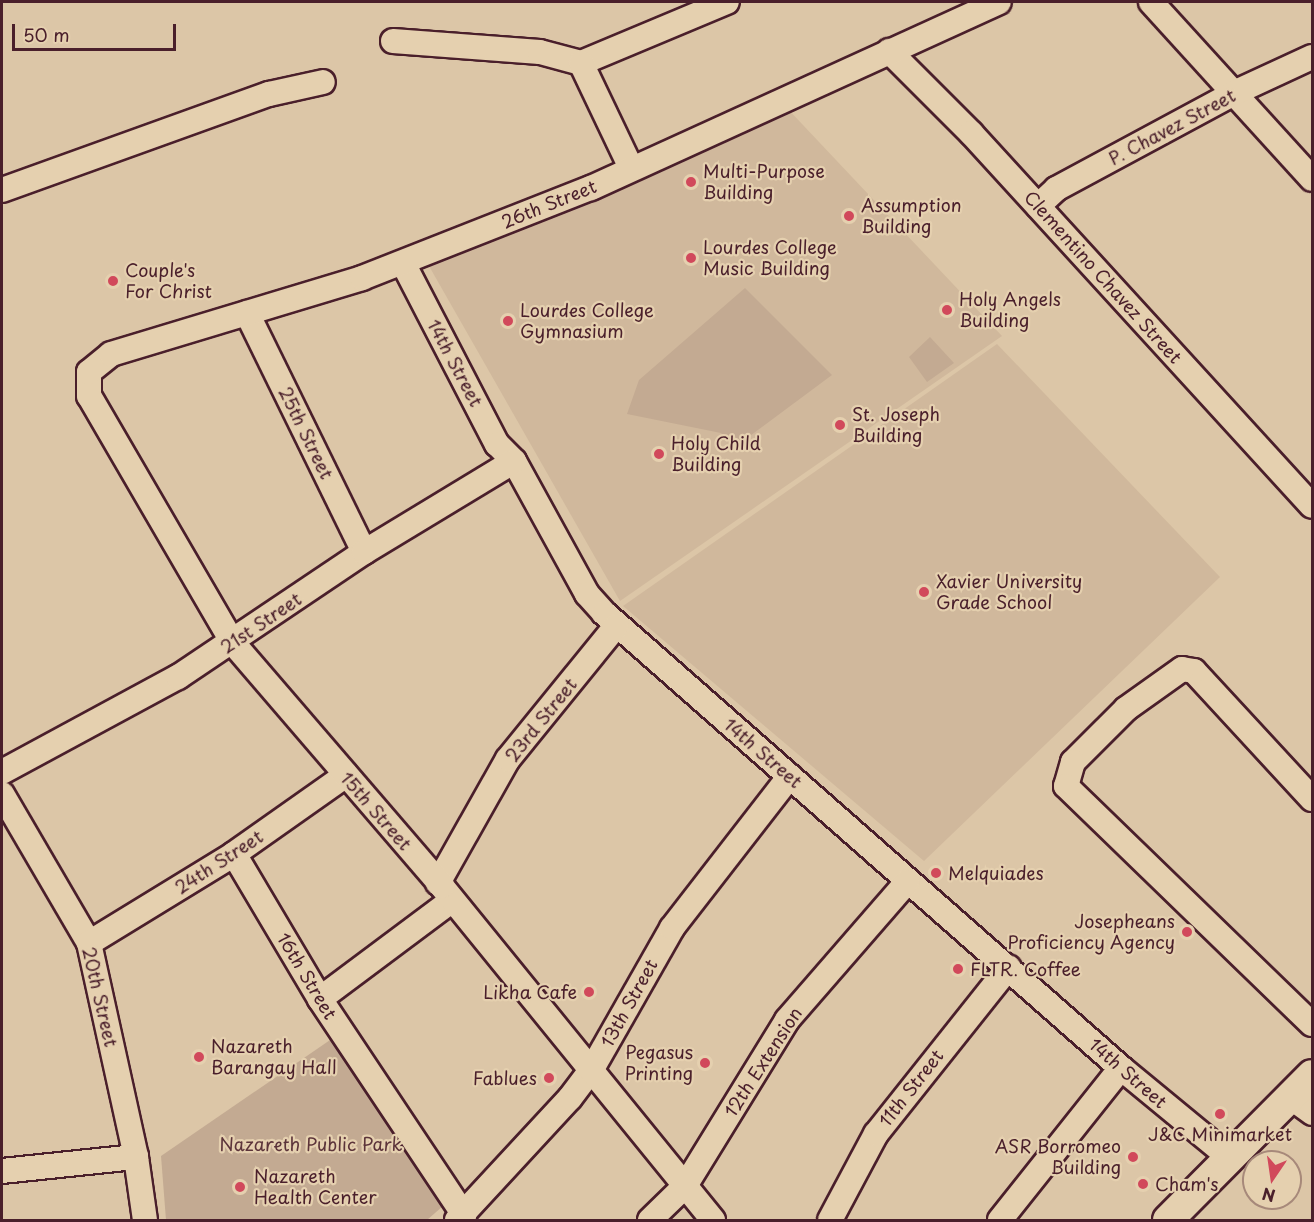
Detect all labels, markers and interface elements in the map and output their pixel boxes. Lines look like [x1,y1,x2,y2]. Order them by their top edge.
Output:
scale bar [15,12,178,50]
text: 50 m [23,21,70,48]
street label: P. Chavez Street [1104,84,1240,170]
place label: Multi-Purpose Building [703,161,825,204]
street label: 26th Street [498,175,600,233]
marker: Multi-Purpose Building [684,175,698,189]
street label: Clementino Chavez Street [1019,186,1187,368]
place label: Assumption Building [861,195,962,238]
marker: Assumption Building [842,209,856,223]
place label: Lourdes College Music Building [703,237,838,280]
marker: Lourdes College Music Building [684,251,698,265]
place label: Couple's For Christ [125,260,211,302]
marker: Couple's For Christ [106,274,120,288]
place label: Holy Angels Building [959,289,1062,332]
place label: Lourdes College Gymnasium [520,300,655,342]
marker: Holy Angels Building [940,303,954,317]
marker: Lourdes College Gymnasium [501,314,515,328]
street label: 14th Street [423,315,487,411]
street label: 25th Street [274,383,338,483]
place label: St. Joseph Building [852,404,941,446]
marker: St. Joseph Building [833,418,847,432]
place label: Holy Child Building [671,433,761,476]
marker: Holy Child Building [652,447,666,461]
place label: Xavier University Grade School [936,571,1082,614]
marker: Xavier University Grade School [917,585,931,599]
street label: 21st Street [215,587,307,659]
street label: 23rd Street [501,674,581,766]
street label: 14th Street [719,713,807,793]
street label: 15th Street [336,767,416,855]
street label: 24th Street [171,826,267,898]
place label: Melquiades [948,862,1044,884]
marker: Melquiades [929,866,943,880]
place label: Josepheans Proficiency Agency [1008,911,1175,954]
marker: Josepheans Proficiency Agency [1180,925,1194,939]
street label: 16th Street [272,928,342,1024]
street label: 20th Street [78,945,122,1049]
street label: 13th Street [596,955,662,1051]
place label: FLTR. Coffee [970,958,1082,980]
marker: FLTR. Coffee [951,962,965,976]
place label: Likha Cafe [483,981,577,1003]
marker: Likha Cafe [582,985,596,999]
street label: 12th Extension [719,1003,807,1121]
street label: 14th Street [1084,1033,1172,1113]
place label: Nazareth Barangay Hall [211,1036,337,1078]
place label: Pegasus Printing [625,1042,693,1084]
street label: 11th Street [874,1045,948,1131]
marker: Nazareth Barangay Hall [192,1050,206,1064]
marker: Pegasus Printing [698,1056,712,1070]
place label: Fablues [473,1067,537,1089]
marker: Fablues [542,1071,556,1085]
marker: J&C Minimarket [1213,1107,1227,1121]
place label: J&C Minimarket [1148,1123,1292,1145]
park label: Nazareth Public Park [219,1133,403,1155]
place label: ASR Borromeo Building [993,1136,1121,1178]
marker: ASR Borromeo Building [1126,1150,1140,1164]
north arrow [1242,1150,1302,1210]
place label: Nazareth Health Center [254,1166,378,1208]
place label: Cham's [1155,1173,1218,1195]
marker: Cham's [1136,1177,1150,1191]
marker: Nazareth Health Center [231,1178,249,1196]
text: N [1260,1182,1277,1209]

